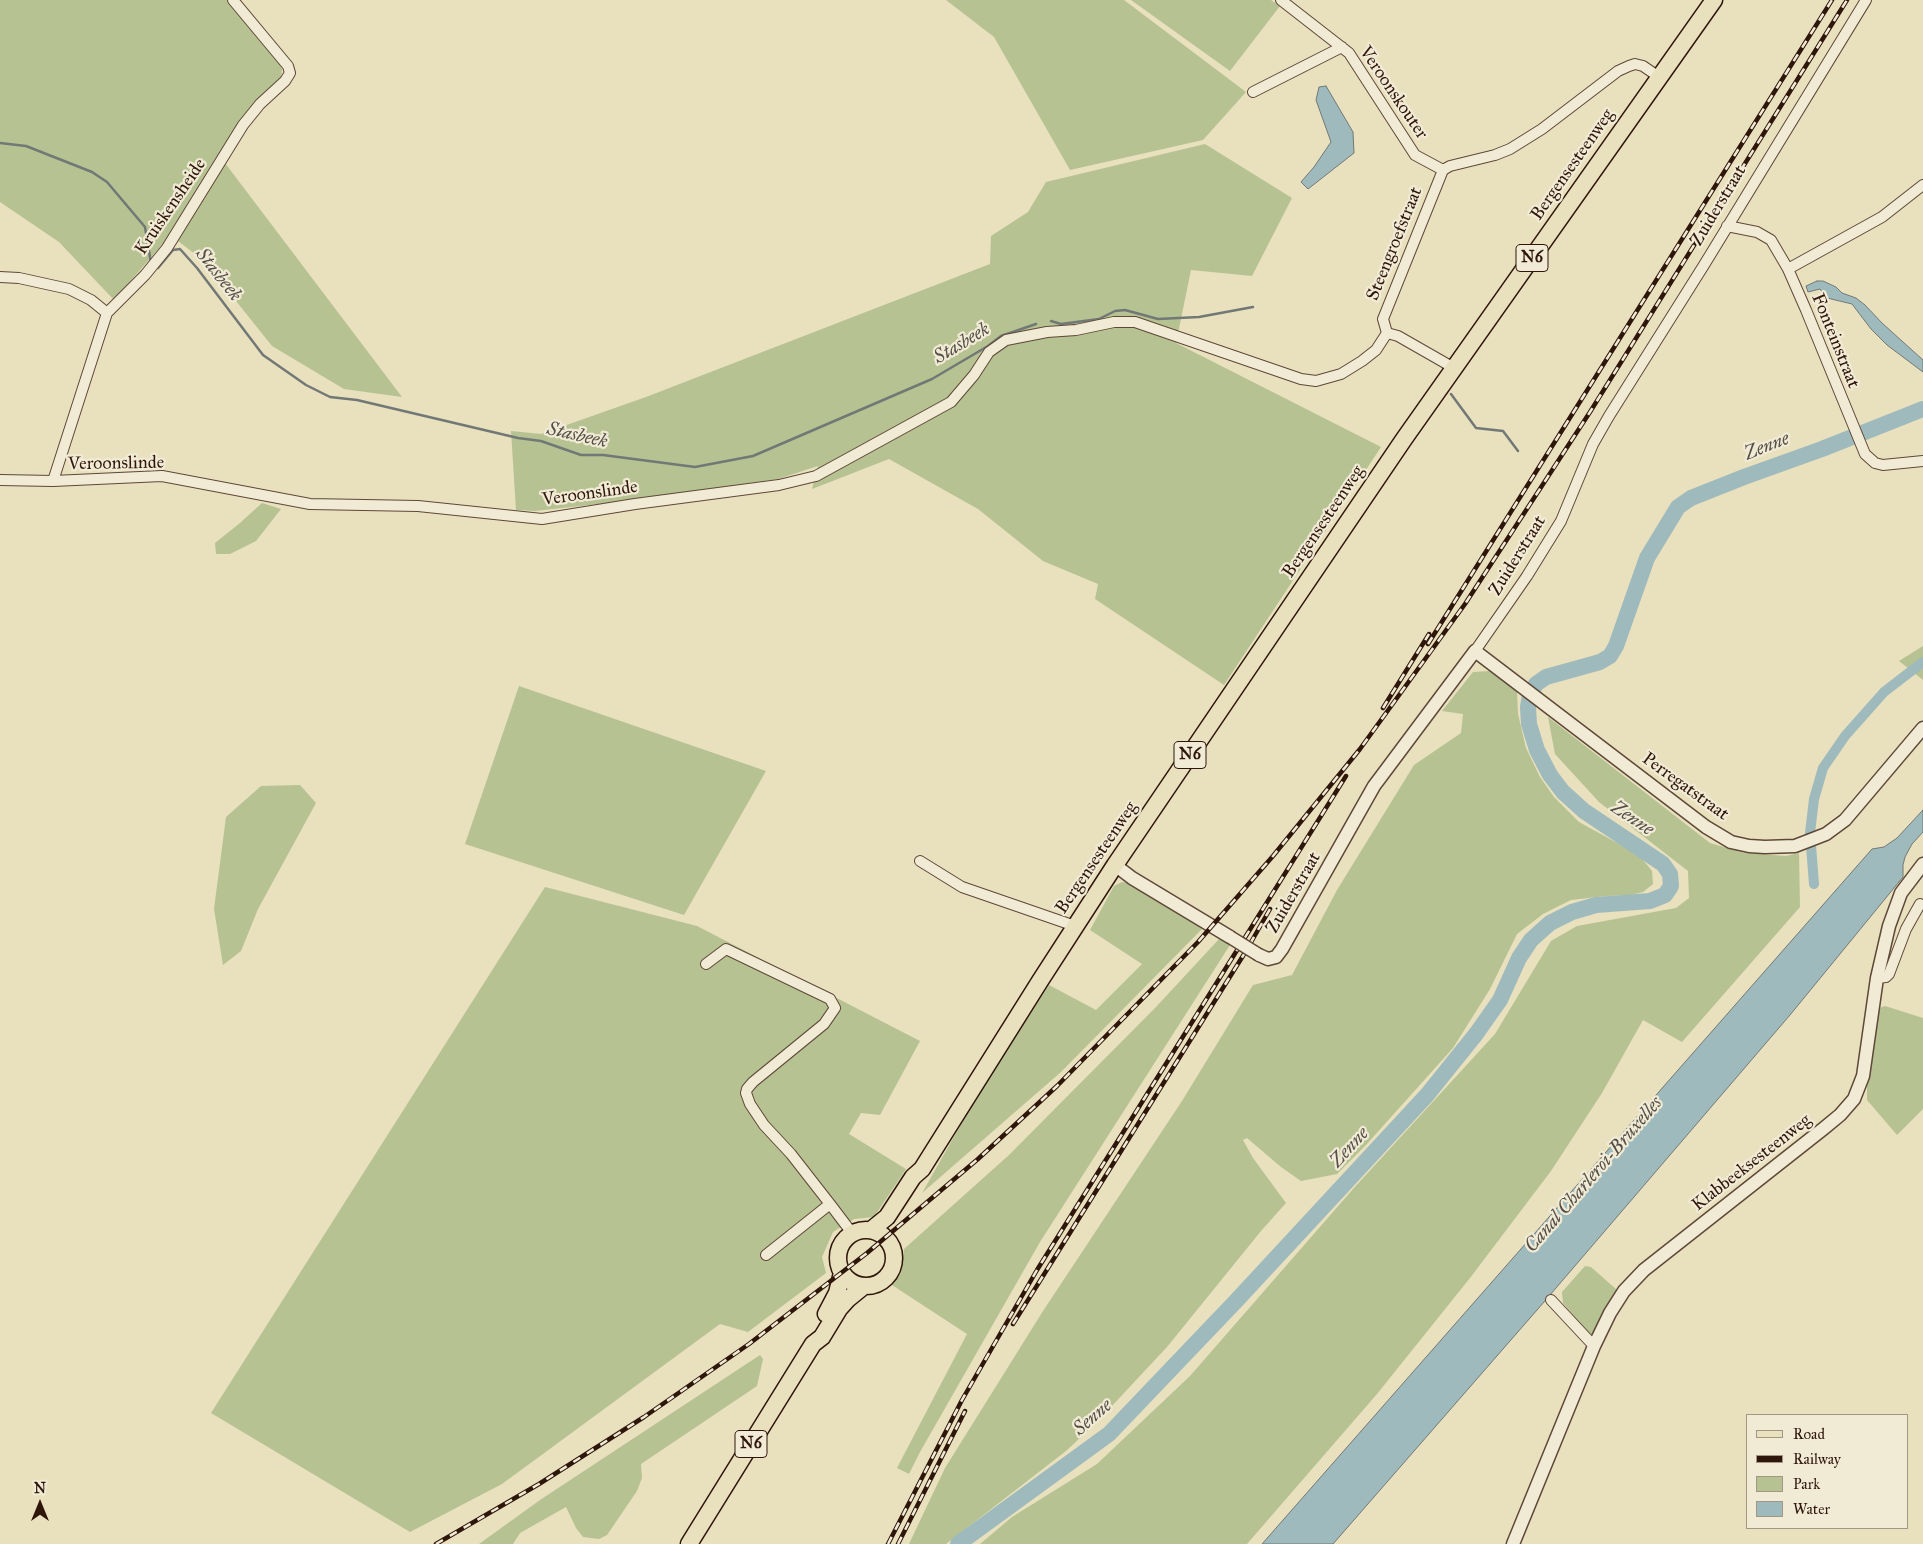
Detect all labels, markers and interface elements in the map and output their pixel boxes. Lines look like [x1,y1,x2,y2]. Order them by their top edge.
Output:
street label: Veroonskouter [1354,42,1432,144]
street label: Bergensesteenweg [1527,105,1619,225]
street label: Kruiskensheide [131,155,211,259]
street label: Zuiderstraat [1687,162,1751,250]
street label: Steengroefstraat [1362,184,1428,304]
water label: Stasbeek [190,244,246,306]
road number: N6 [1516,244,1548,272]
street label: Fonteinstraat [1806,291,1864,391]
water label: Stasbeek [930,318,994,370]
water label: Stasbeek [545,418,609,454]
water label: Zenne [1741,428,1793,466]
street label: Veroonslinde [68,452,164,476]
street label: Bergensesteenweg [1278,462,1370,582]
street label: Veroonslinde [541,477,639,511]
street label: Zuiderstraat [1485,512,1551,600]
road number: N6 [1174,742,1206,768]
street label: Perregatstraat [1637,748,1733,826]
water label: Zenne [1606,797,1658,841]
street label: Bergensesteenweg [1051,798,1143,918]
street label: Zuiderstraat [1262,849,1326,937]
water label: Canal Charleroi-Bruxelles [1520,1093,1668,1257]
street label: Klabbeeksesteenweg [1688,1110,1816,1216]
water label: Zenne [1326,1123,1374,1173]
water label: Senne [1069,1395,1117,1441]
legend [1746,1414,1908,1529]
text: Road [1793,1425,1825,1443]
road number: N6 [735,1430,767,1458]
text: Railway [1793,1450,1841,1468]
text: Park [1793,1475,1820,1493]
north arrow [15,1479,65,1529]
text: N [34,1480,46,1497]
text: Water [1793,1500,1830,1518]

